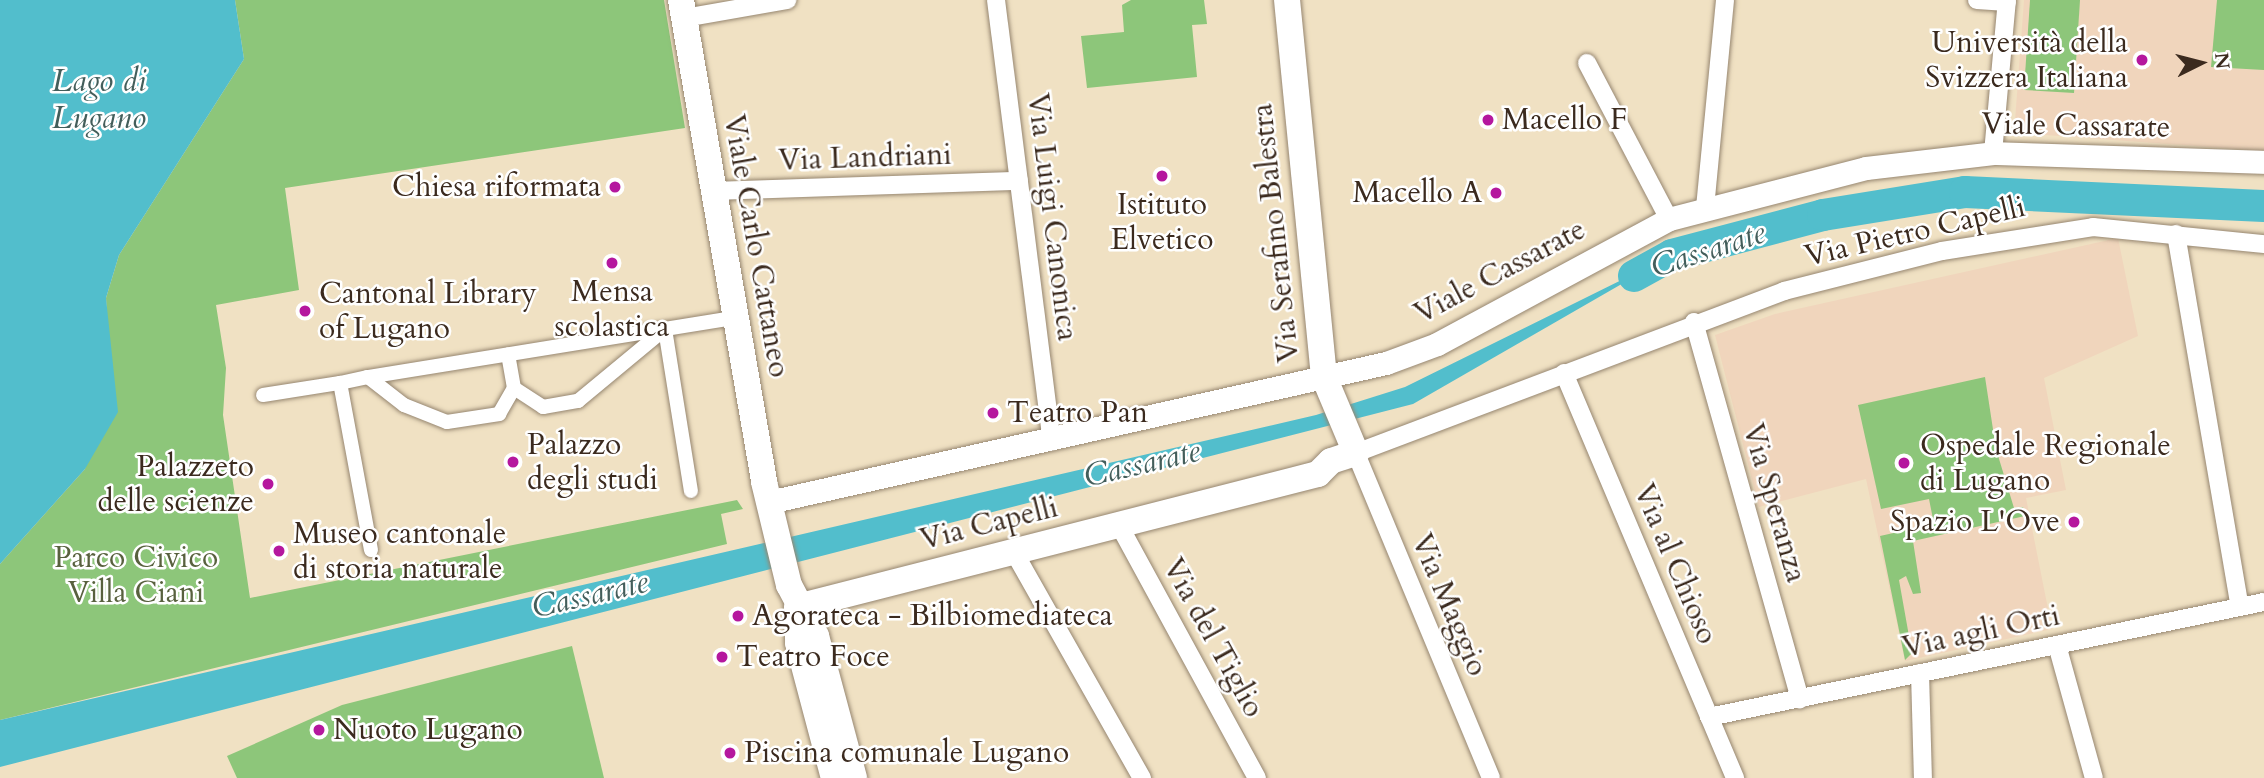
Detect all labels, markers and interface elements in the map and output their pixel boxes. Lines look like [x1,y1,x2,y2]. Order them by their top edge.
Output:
place label: Università della Svizzera Italiana [1925,25,2128,96]
north arrow [2166,28,2236,98]
text: N [2208,51,2236,70]
marker: Università della Svizzera Italiana [2134,52,2150,68]
water label: Lago di Lugano [52,63,146,138]
street label: Via Luigi Canonica [1019,91,1085,343]
street label: Via Serafino Balestra [1244,102,1308,364]
place label: Macello F [1502,102,1627,138]
street label: Viale Cassarate [1981,106,2171,146]
street label: Viale Carlo Cattaneo [715,112,797,380]
marker: Macello F [1480,112,1496,128]
street label: Via Landriani [778,137,952,179]
marker: Istituto Elvetico [1154,168,1170,184]
place label: Chiesa riformata [392,169,601,205]
place label: Macello A [1353,175,1482,211]
marker: Chiesa riformata [607,179,623,195]
marker: Macello A [1488,185,1504,201]
place label: Istituto Elvetico [1111,187,1213,258]
street label: Via Pietro Capelli [1801,189,2029,275]
street label: Viale Cassarate [1408,212,1592,332]
water label: Cassarate [1646,213,1770,287]
marker: Mensa scolastica [604,255,620,271]
place label: Mensa scolastica [554,274,670,344]
place label: Cantonal Library of Lugano [319,276,537,346]
marker: Cantonal Library of Lugano [297,303,313,319]
place label: Teatro Pan [1007,395,1148,431]
marker: Teatro Pan [985,405,1001,421]
street label: Via Speranza [1734,419,1814,587]
place label: Palazzo degli studi [527,427,658,498]
place label: Ospedale Regionale di Lugano [1920,428,2171,498]
water label: Cassarate [1080,432,1204,496]
place label: Palazzeto delle scienze [98,449,254,520]
marker: Ospedale Regionale di Lugano [1894,453,1914,473]
marker: Palazzo degli studi [505,454,521,470]
marker: Palazzeto delle scienze [260,476,276,492]
street label: Via al Chioso [1625,479,1725,649]
street label: Via Capelli [916,490,1062,558]
place label: Spazio L'Ove [1890,504,2060,540]
marker: Spazio L'Ove [2066,514,2082,530]
place label: Museo cantonale di storia naturale [293,516,506,586]
street label: Via Maggio [1403,528,1495,682]
park label: Parco Civico Villa Ciani [54,540,218,610]
marker: Museo cantonale di storia naturale [271,543,287,559]
street label: Via del Tiglio [1155,552,1271,724]
water label: Cassarate [528,563,652,627]
place label: Agorateca - Bilbiomediateca [752,598,1113,634]
street label: Via agli Orti [1899,598,2063,666]
marker: Agorateca - Bilbiomediateca [730,608,746,624]
place label: Teatro Foce [736,639,890,675]
marker: Teatro Foce [714,649,730,665]
place label: Nuoto Lugano [333,712,523,748]
marker: Nuoto Lugano [311,722,327,738]
place label: Piscina comunale Lugano [744,735,1069,771]
marker: Piscina comunale Lugano [722,745,738,761]

